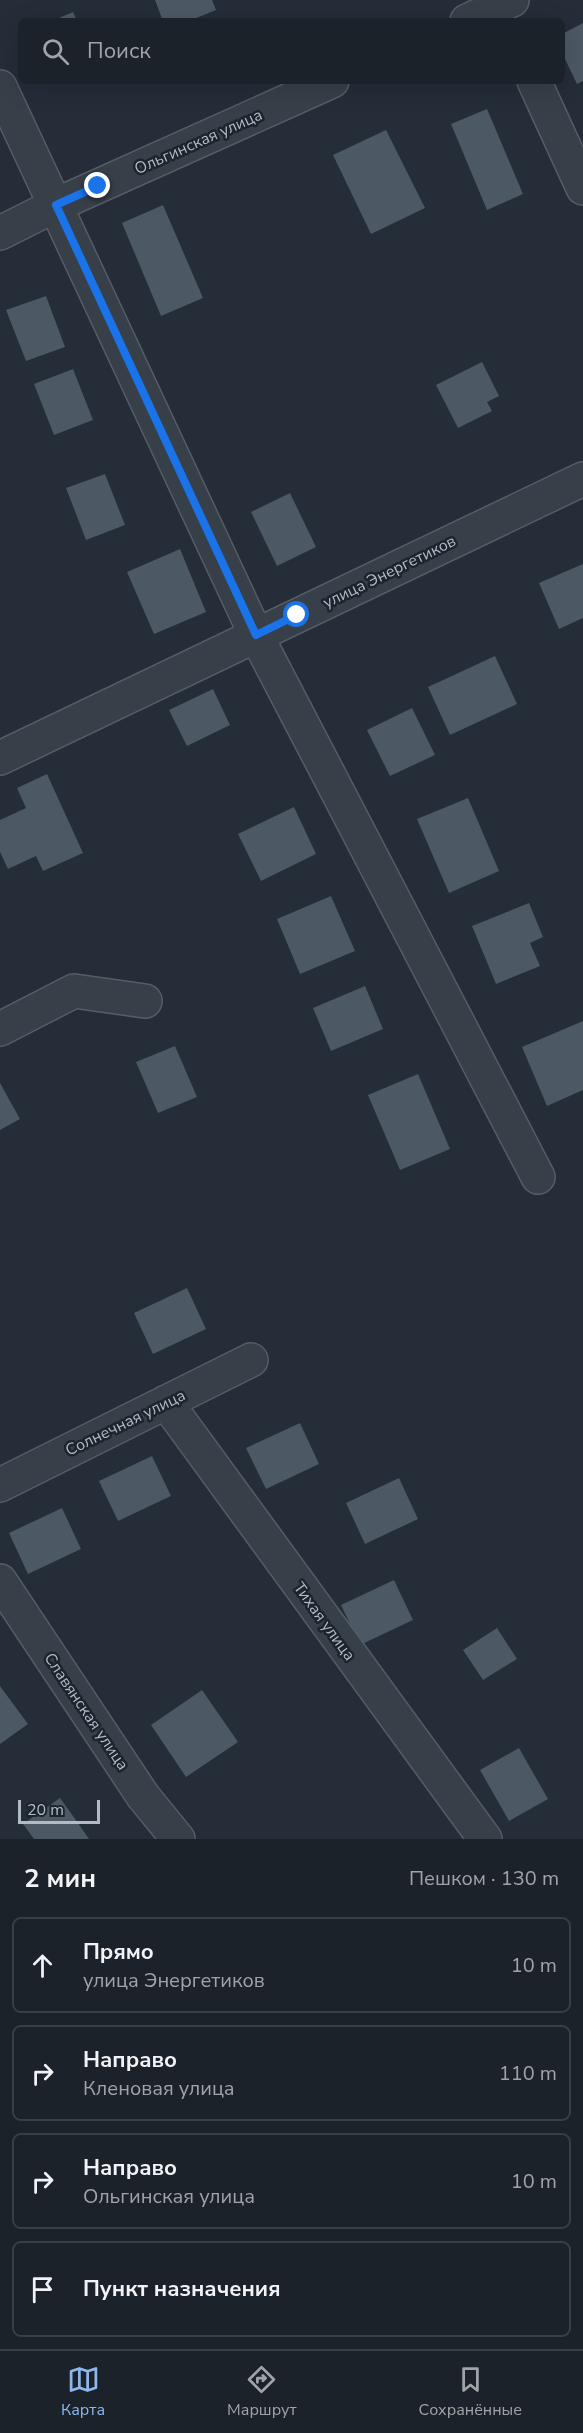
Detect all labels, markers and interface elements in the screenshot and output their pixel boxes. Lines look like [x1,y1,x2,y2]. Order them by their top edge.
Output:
search box [18,18,565,84]
icon: search [39,35,72,68]
text: Поиск [87,36,151,66]
street label: Ольгинская улица [131,104,266,180]
route end [84,172,110,198]
street label: улица Энергетиков [319,530,460,614]
route start [283,601,309,627]
street label: Солнечная улица [62,1384,189,1461]
street label: Тихая улица [288,1578,360,1665]
street label: Славянская улица [39,1648,134,1775]
scale bar [18,1797,100,1824]
text: 20 m [27,1799,64,1821]
text: 2 мин [24,1861,96,1896]
text: Пешком · 130 m [409,1865,559,1892]
text: Прямо [83,1937,154,1967]
icon: ahead [26,1949,59,1982]
text: 10 m [511,1952,557,1979]
text: улица Энергетиков [83,1967,265,1994]
text: Направо [83,2045,177,2075]
icon: right [26,2057,59,2090]
text: 110 m [499,2060,557,2087]
text: Кленовая улица [83,2075,235,2102]
text: Направо [83,2153,177,2183]
icon: right [26,2165,59,2198]
text: 10 m [511,2168,557,2195]
text: Ольгинская улица [83,2183,255,2210]
icon: arrive [26,2273,59,2306]
text: Пункт назначения [83,2274,281,2304]
tab: Карта [61,2363,105,2421]
tab: Маршрут [227,2363,297,2421]
tab: Сохранённые [419,2363,522,2421]

